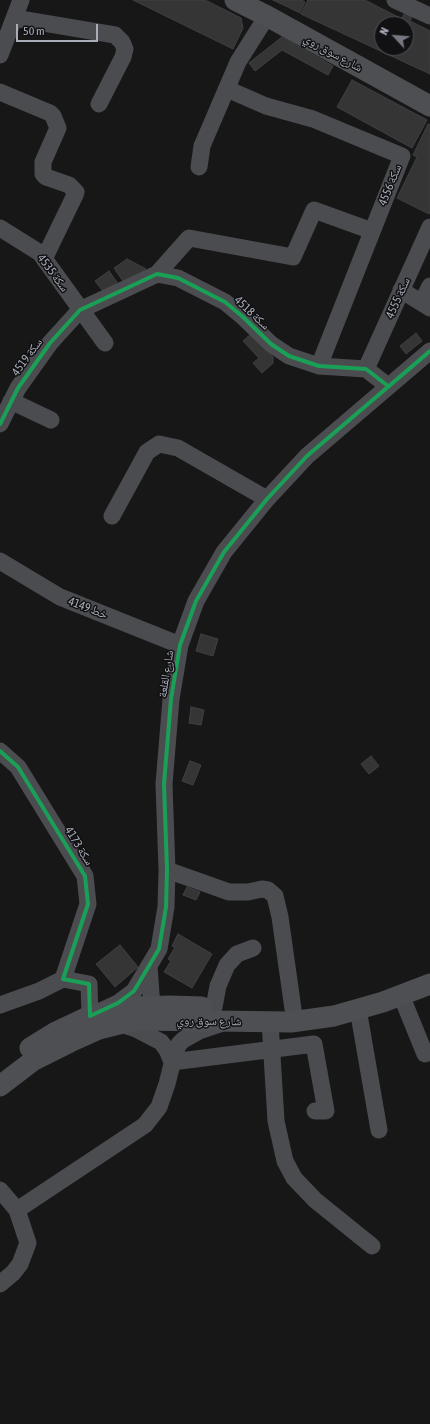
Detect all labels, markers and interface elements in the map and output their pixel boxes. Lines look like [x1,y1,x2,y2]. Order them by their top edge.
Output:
scale bar [18,16,100,42]
north arrow [374,16,414,56]
text: 50 m [23,24,45,38]
text: N [377,26,391,37]
street label: شارع سوق روي [301,31,365,75]
street label: سكة 4556 [375,162,405,208]
street label: سكة 4535 [34,251,72,295]
street label: سكة 4555 [383,275,413,321]
street label: سكة 4518 [231,293,273,333]
street label: سكة 4519 [9,335,45,379]
street label: 4149 خط [66,594,110,622]
street label: شارع القلعة [155,649,177,699]
street label: سكة 4173 [61,824,97,868]
street label: شارع سوق روي [176,1013,242,1029]

